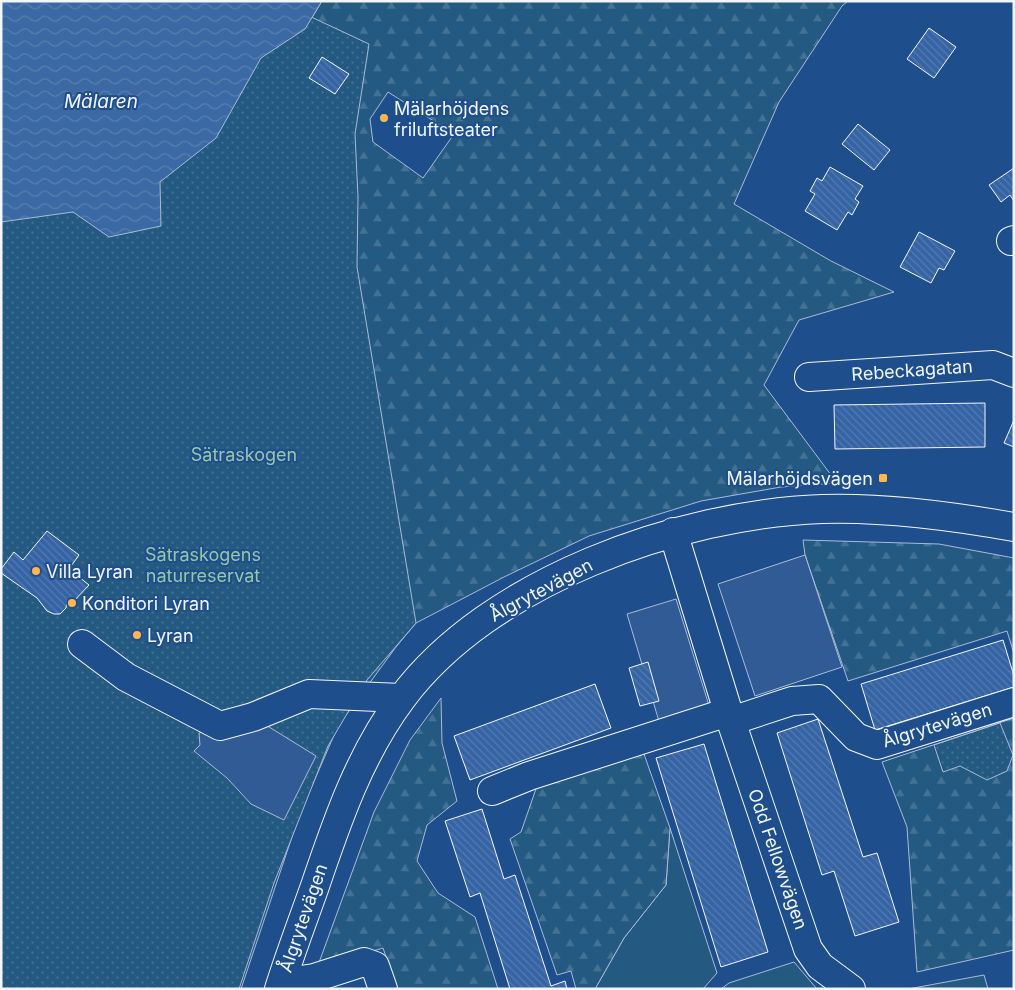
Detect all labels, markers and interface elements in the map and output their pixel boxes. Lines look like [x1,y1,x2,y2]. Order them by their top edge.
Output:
water label: Mälaren [64,90,138,113]
place label: Mälarhöjdens friluftsteater [394,98,509,140]
marker: Mälarhöjdens friluftsteater [378,112,390,124]
street label: Rebeckagatan [851,355,973,385]
park label: Sätraskogen [191,444,297,465]
place label: Mälarhöjdsvägen [726,468,873,489]
marker: Mälarhöjdsvägen [877,472,889,484]
park label: Sätraskogens naturreservat [145,544,261,586]
street label: Ålgrytevägen [485,552,596,626]
place label: Villa Lyran [46,561,133,582]
marker: Villa Lyran [30,565,42,577]
place label: Konditori Lyran [82,593,210,614]
marker: Konditori Lyran [66,597,78,609]
place label: Lyran [147,625,194,646]
marker: Lyran [131,629,143,641]
street label: Ålgrytevägen [879,696,994,752]
street label: Odd Fellowvägen [744,786,812,932]
street label: Ålgrytevägen [273,860,331,975]

